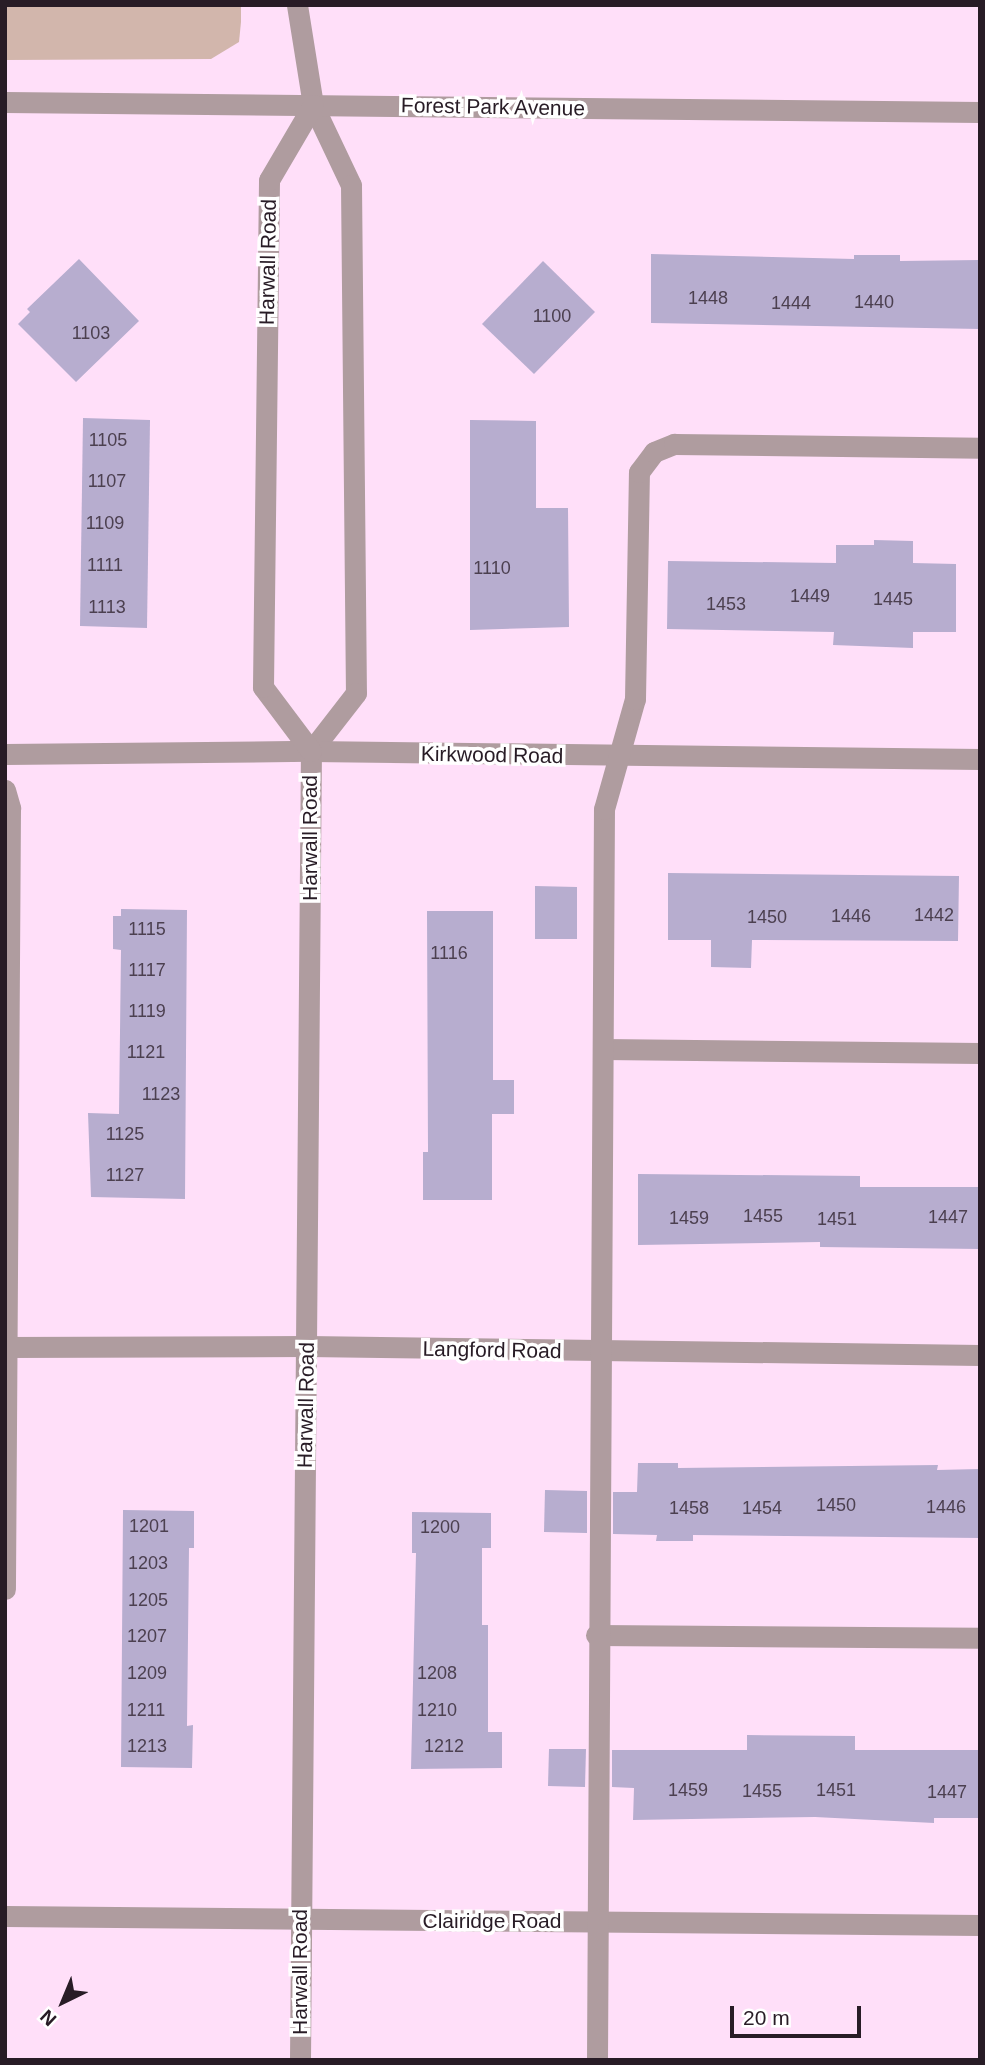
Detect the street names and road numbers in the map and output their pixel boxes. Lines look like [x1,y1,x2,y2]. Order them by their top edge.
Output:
street label: Forest Park Avenue [400,93,586,121]
street label: Harwall Road [254,199,282,325]
street label: Kirkwood Road [421,741,563,769]
street label: Harwall Road [297,775,323,901]
street label: Langford Road [422,1336,562,1364]
street label: Harwall Road [292,1342,320,1468]
street label: Clairidge Road [423,1908,561,1934]
street label: Harwall Road [287,1909,313,2035]

